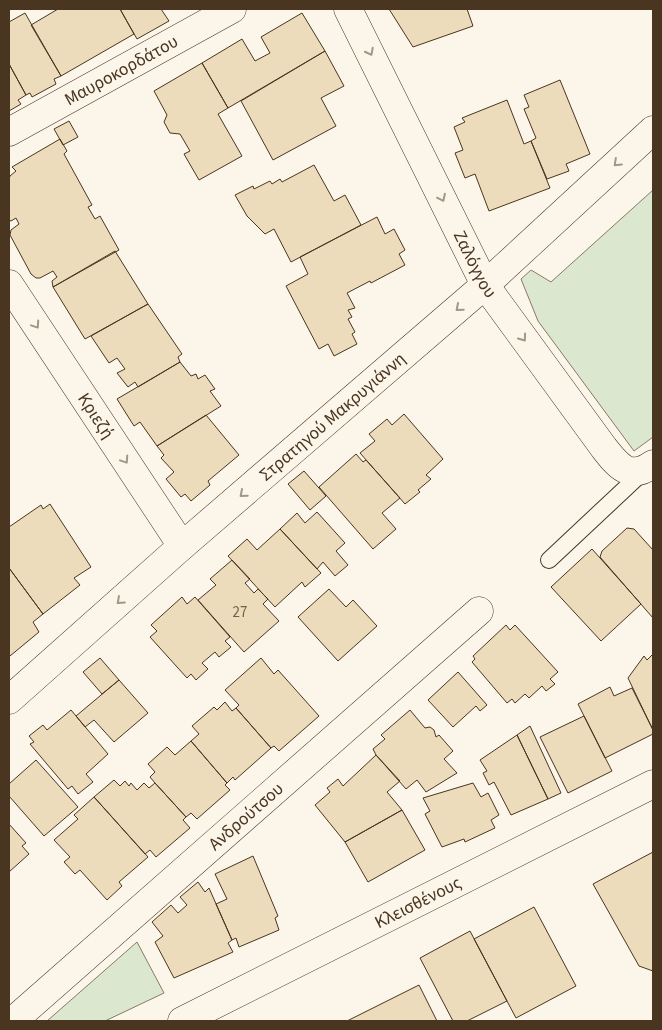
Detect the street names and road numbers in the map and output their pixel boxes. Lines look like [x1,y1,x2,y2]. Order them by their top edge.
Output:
street label: Μαυροκορδάτου [60,29,182,112]
street label: Ζαλόγγου [447,226,503,303]
street label: Στρατηγού Μακρυγιάννη [254,346,411,487]
street label: Κριεζή [72,388,120,444]
street label: Ανδρούτσου [203,776,289,856]
street label: Κλεισθένους [370,870,466,935]

